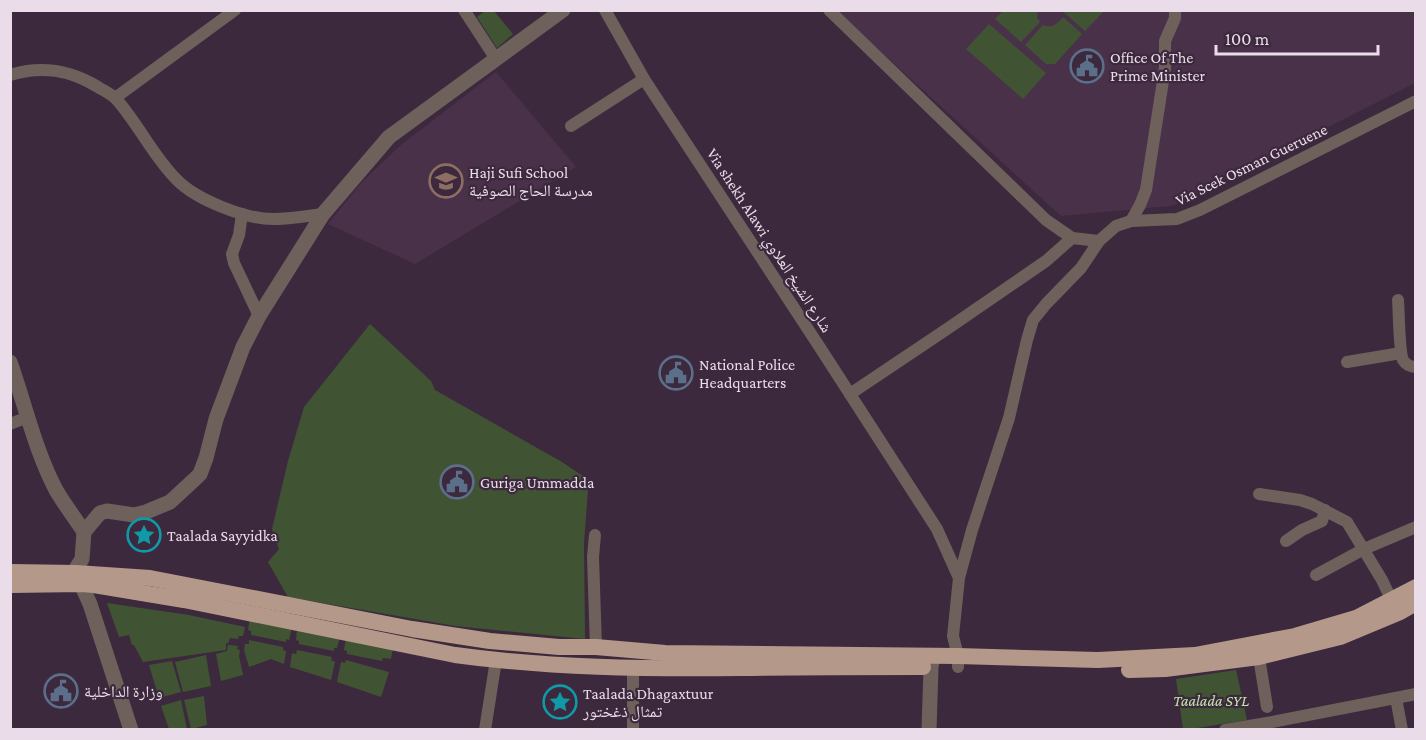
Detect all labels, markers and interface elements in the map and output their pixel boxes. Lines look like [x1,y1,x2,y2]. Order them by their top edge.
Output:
scale bar [1216,18,1378,56]
text: 100 m [1225,29,1270,49]
public building icon: Office Of The Prime Minister [1069,48,1105,84]
place label: Office Of The Prime Minister [1110,49,1206,84]
street label: Via Scek Osman Gueruene [1173,120,1330,209]
street label: Via shekh Alawi شارع الشيخ العلاوي [700,145,835,338]
school or university icon: Haji Sufi School مدرسة الحاج الصوفية [428,163,464,199]
place label: Haji Sufi School مدرسة الحاج الصوفية [469,164,593,201]
public building icon: National Police Headquarters [658,355,694,391]
place label: National Police Headquarters [699,356,795,392]
public building icon: Guriga Ummadda [439,464,475,500]
place label: Guriga Ummadda [480,474,595,492]
place icon: Taalada Sayyidka [126,517,162,553]
place label: Taalada Sayyidka [167,527,278,545]
public building icon: وزارة الداخلية [43,673,79,709]
place label: وزارة الداخلية [84,683,163,701]
place icon: Taalada Dhagaxtuur تمثال ذغختور [542,684,578,720]
place label: Taalada Dhagaxtuur تمثال ذغختور [582,685,714,722]
park label: Taalada SYL [1173,692,1249,709]

